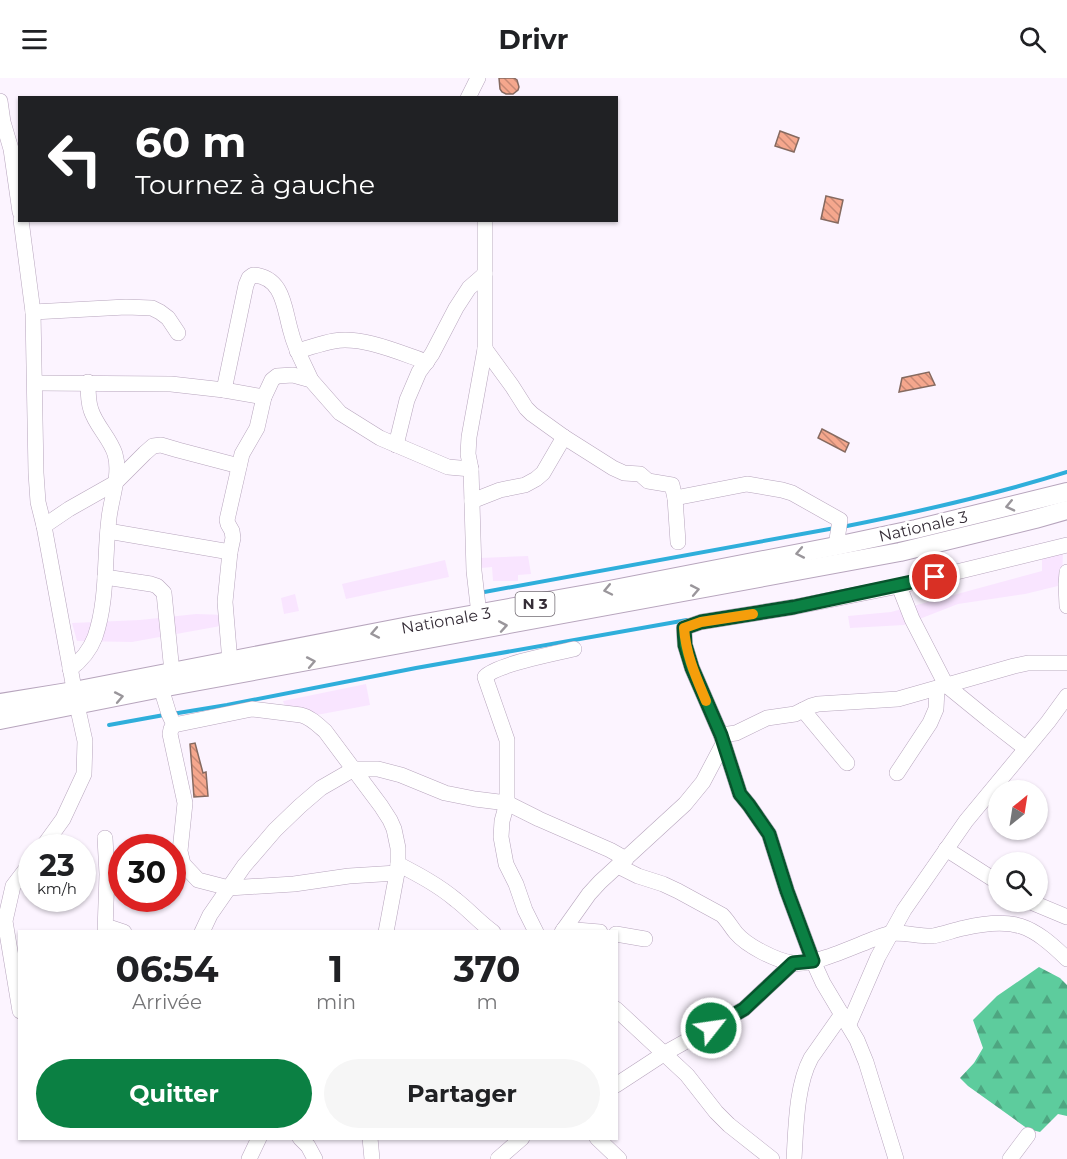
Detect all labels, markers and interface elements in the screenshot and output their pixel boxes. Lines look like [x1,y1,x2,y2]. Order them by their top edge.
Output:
icon: menu [18,23,51,56]
text: Drivr [499,23,568,56]
icon: search [1016,23,1049,56]
text: 60 m [135,116,246,168]
icon: left [36,120,114,198]
text: Tournez à gauche [135,168,375,201]
one-way arrow [1005,499,1015,512]
street label: Nationale 3 [877,507,969,546]
one-way arrow [795,546,805,559]
pin [909,551,960,602]
icon: arrive [918,560,951,593]
one-way arrow [603,583,613,596]
one-way arrow [689,584,699,597]
road number: N 3 [516,592,554,616]
street label: Nationale 3 [400,603,492,638]
one-way arrow [497,620,507,633]
one-way arrow [370,626,380,639]
one-way arrow [306,656,316,669]
one-way arrow [114,691,124,704]
north arrow [988,780,1048,840]
map controls [988,780,1048,912]
speed limit sign: 30 [108,834,186,912]
text: 23 [39,847,75,884]
button: search [988,852,1048,912]
text: km/h [37,879,77,898]
text: 06:54 [115,947,218,991]
text: 1 [329,947,343,991]
text: 370 [453,947,521,991]
text: Arrivée [132,990,202,1014]
text: min [316,990,356,1014]
text: m [476,990,498,1014]
position arrow [679,996,743,1060]
button: Quitter [36,1059,312,1128]
button: Partager [324,1059,600,1128]

